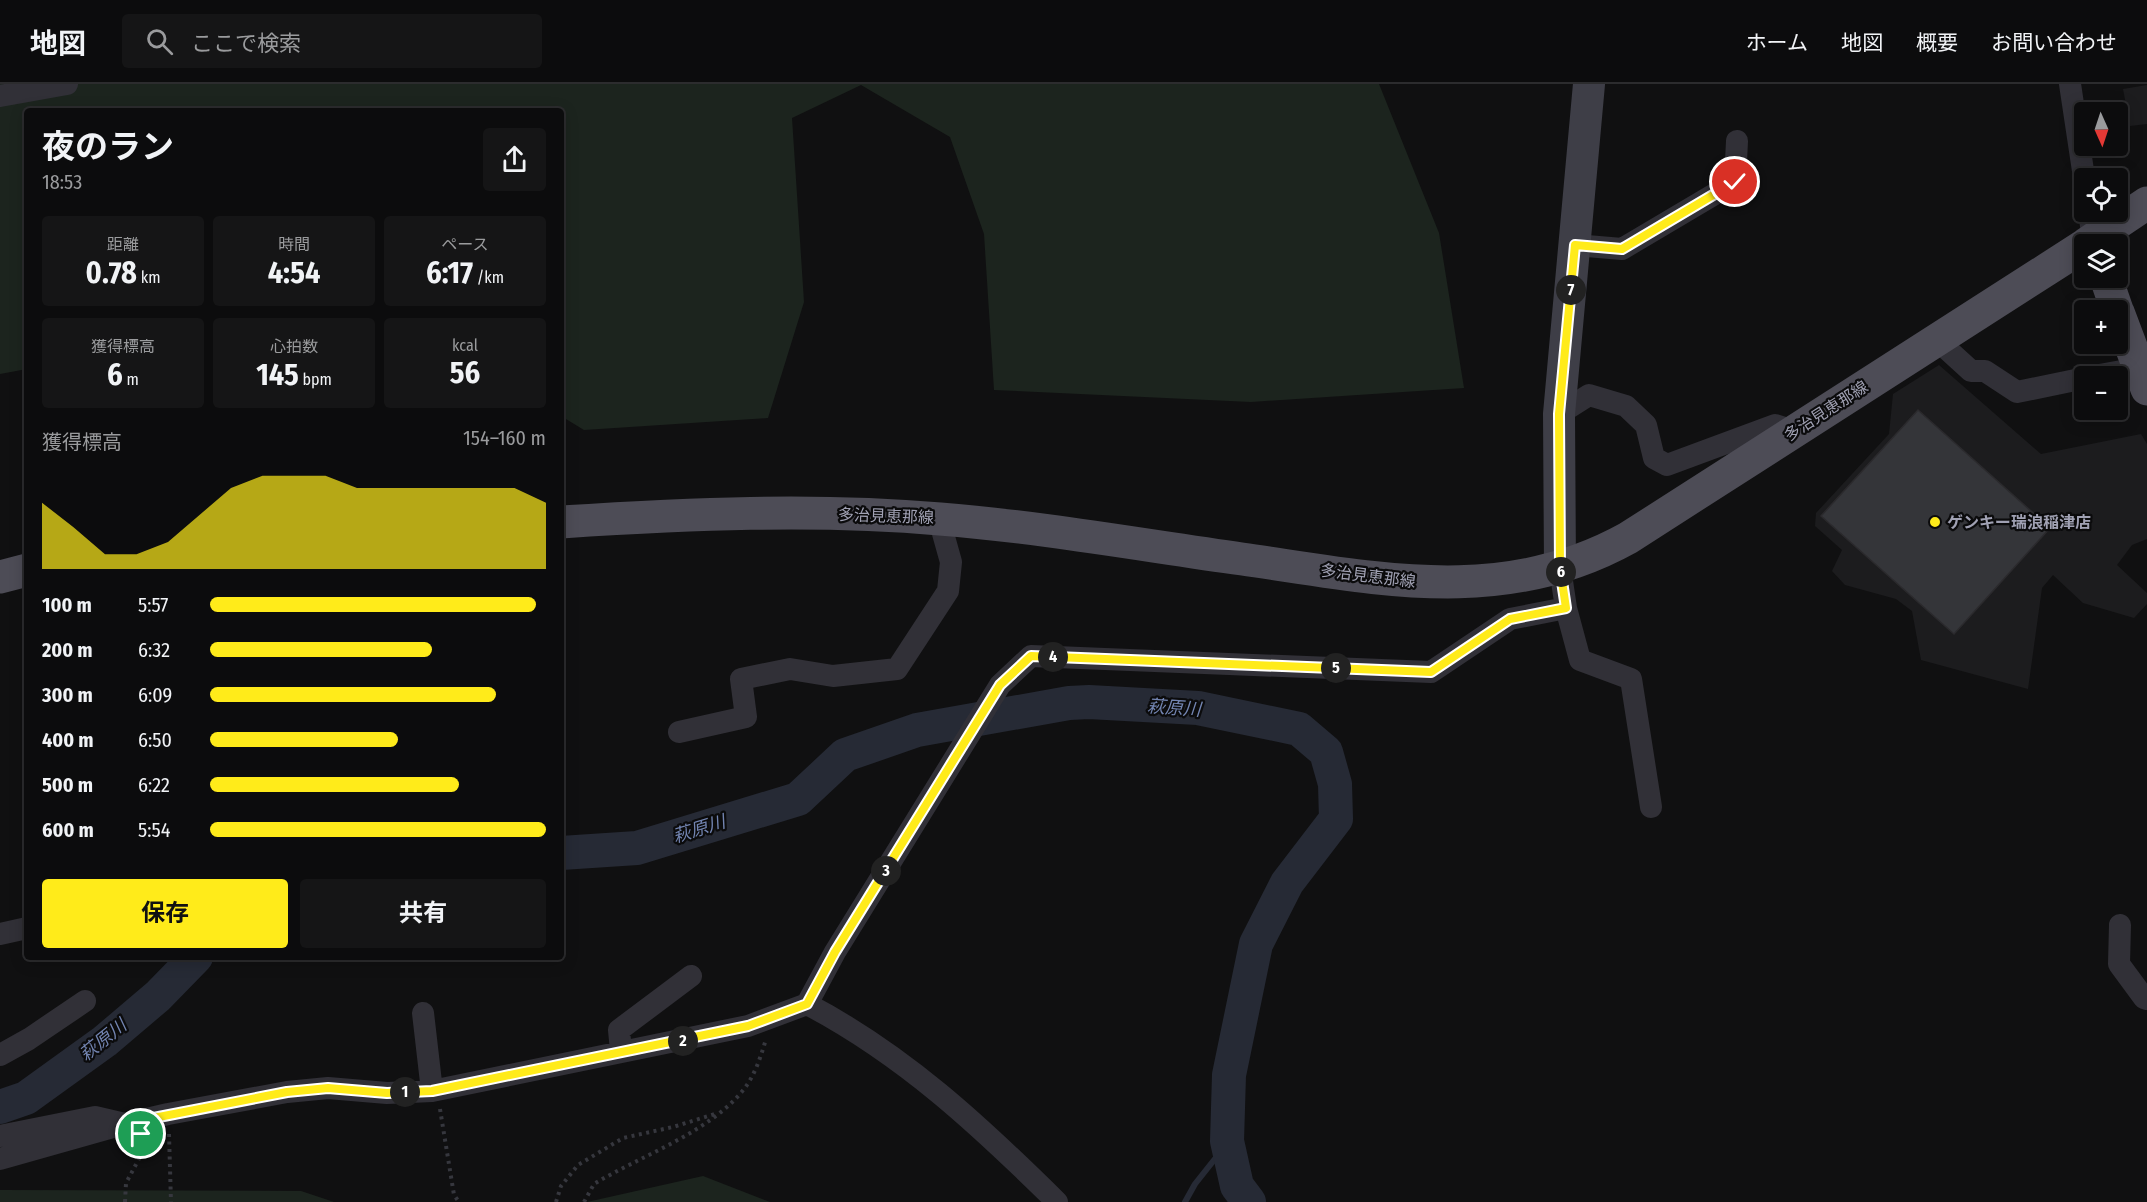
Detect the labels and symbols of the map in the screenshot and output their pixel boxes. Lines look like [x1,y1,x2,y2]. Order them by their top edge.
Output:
north arrow [2074,102,2128,156]
pin [1709,156,1760,207]
pin: 7 [1556,275,1586,305]
street label: 多治見恵那線 [1781,377,1871,445]
street label: 多治見恵那線 [838,505,934,527]
place label: ゲンキー瑞浪稲津店 [1947,513,2091,532]
marker: ゲンキー瑞浪稲津店 [1928,515,1942,529]
pin: 6 [1546,557,1576,587]
street label: 多治見恵那線 [1319,561,1417,591]
pin: 4 [1038,642,1068,672]
pin: 5 [1321,653,1351,683]
water label: 萩原川 [1146,695,1204,721]
water label: 萩原川 [670,810,730,847]
pin: 3 [871,856,901,886]
water label: 萩原川 [75,1013,132,1066]
pin: 2 [668,1026,698,1056]
pin: 1 [390,1077,420,1107]
pin [115,1108,166,1159]

